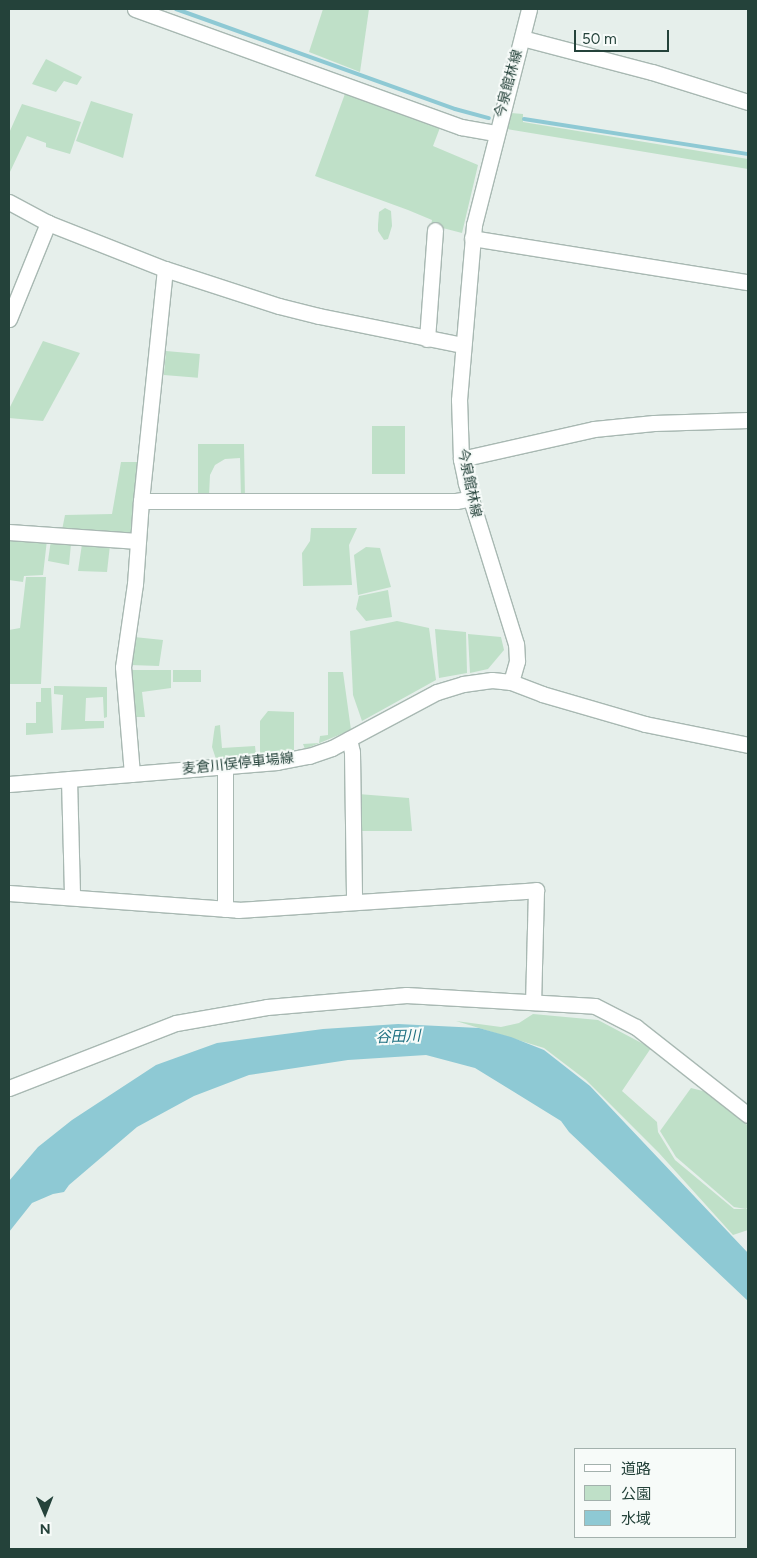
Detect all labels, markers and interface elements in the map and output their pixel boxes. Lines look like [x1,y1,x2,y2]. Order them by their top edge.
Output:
scale bar [577,20,672,52]
text: 50 m [582,30,617,48]
street label: 今泉館林線 [492,48,526,120]
street label: 今泉館林線 [454,447,484,519]
street label: 麦倉川俣停車場線 [181,750,295,778]
water label: 谷田川 [375,1027,421,1047]
legend [574,1448,737,1538]
text: 道路 [621,1460,651,1478]
text: 公園 [621,1485,651,1503]
north arrow [20,1488,70,1538]
text: 水域 [621,1510,651,1528]
text: N [40,1520,51,1537]

